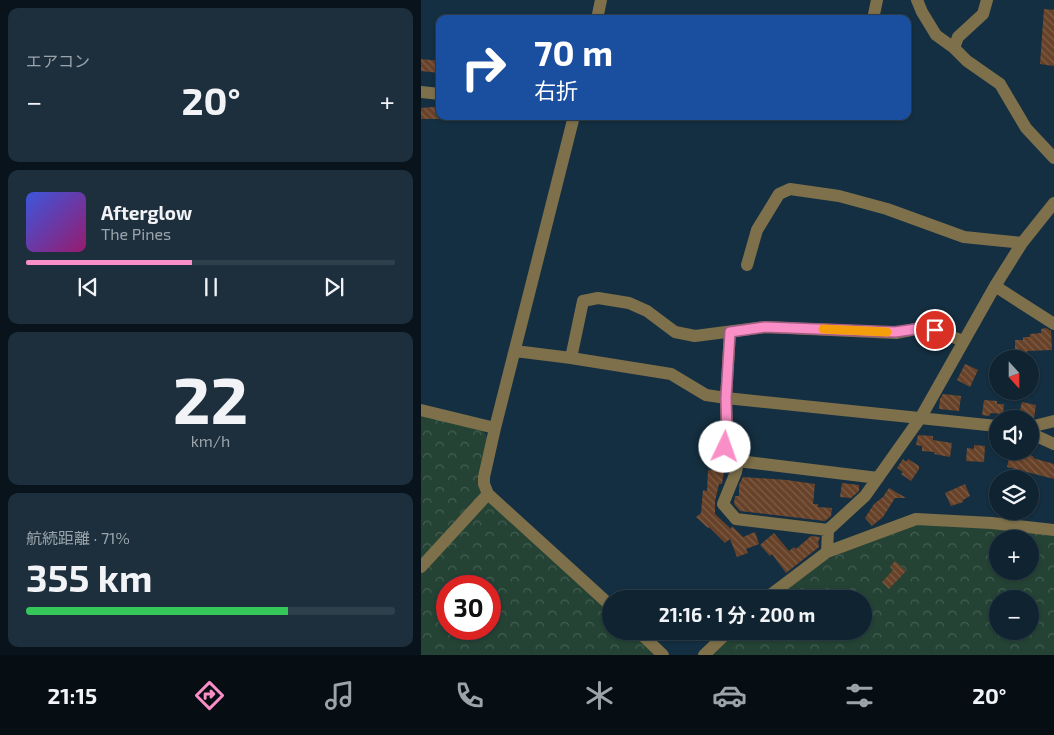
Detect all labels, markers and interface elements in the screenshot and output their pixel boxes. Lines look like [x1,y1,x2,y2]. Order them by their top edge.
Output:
text: 70 m [534,31,613,73]
icon: right [451,35,516,100]
text: エアコン [26,51,90,70]
text: 20° [181,77,241,123]
text: 右折 [534,77,578,103]
text: − [26,84,42,118]
text: + [380,84,395,118]
text: Afterglow [101,201,192,224]
text: The Pines [101,224,171,243]
icon: previous [74,273,102,301]
icon: pause [197,273,225,301]
icon: next [320,273,348,301]
pin [914,309,956,351]
icon: arrive [921,316,949,344]
north arrow [989,350,1039,400]
map controls [989,350,1039,640]
text: 22 [173,359,248,437]
button: sound [989,410,1039,460]
position arrow [698,420,750,472]
text: km/h [191,431,230,450]
button: layers [989,470,1039,520]
text: 航続距離 · 71% [26,528,130,547]
button: + [989,530,1039,580]
text: 355 km [26,554,152,600]
speed limit sign: 30 [436,575,501,640]
button: − [989,590,1039,640]
text: 21:16 · 1 分 · 200 m [659,603,815,626]
icon: directions [192,678,227,713]
icon: music [322,678,357,713]
icon: phone [452,678,487,713]
icon: climate [582,678,617,713]
icon: car [712,678,747,713]
icon: filters [842,678,877,713]
text: 21:15 [48,682,97,708]
text: 20° [972,682,1006,708]

